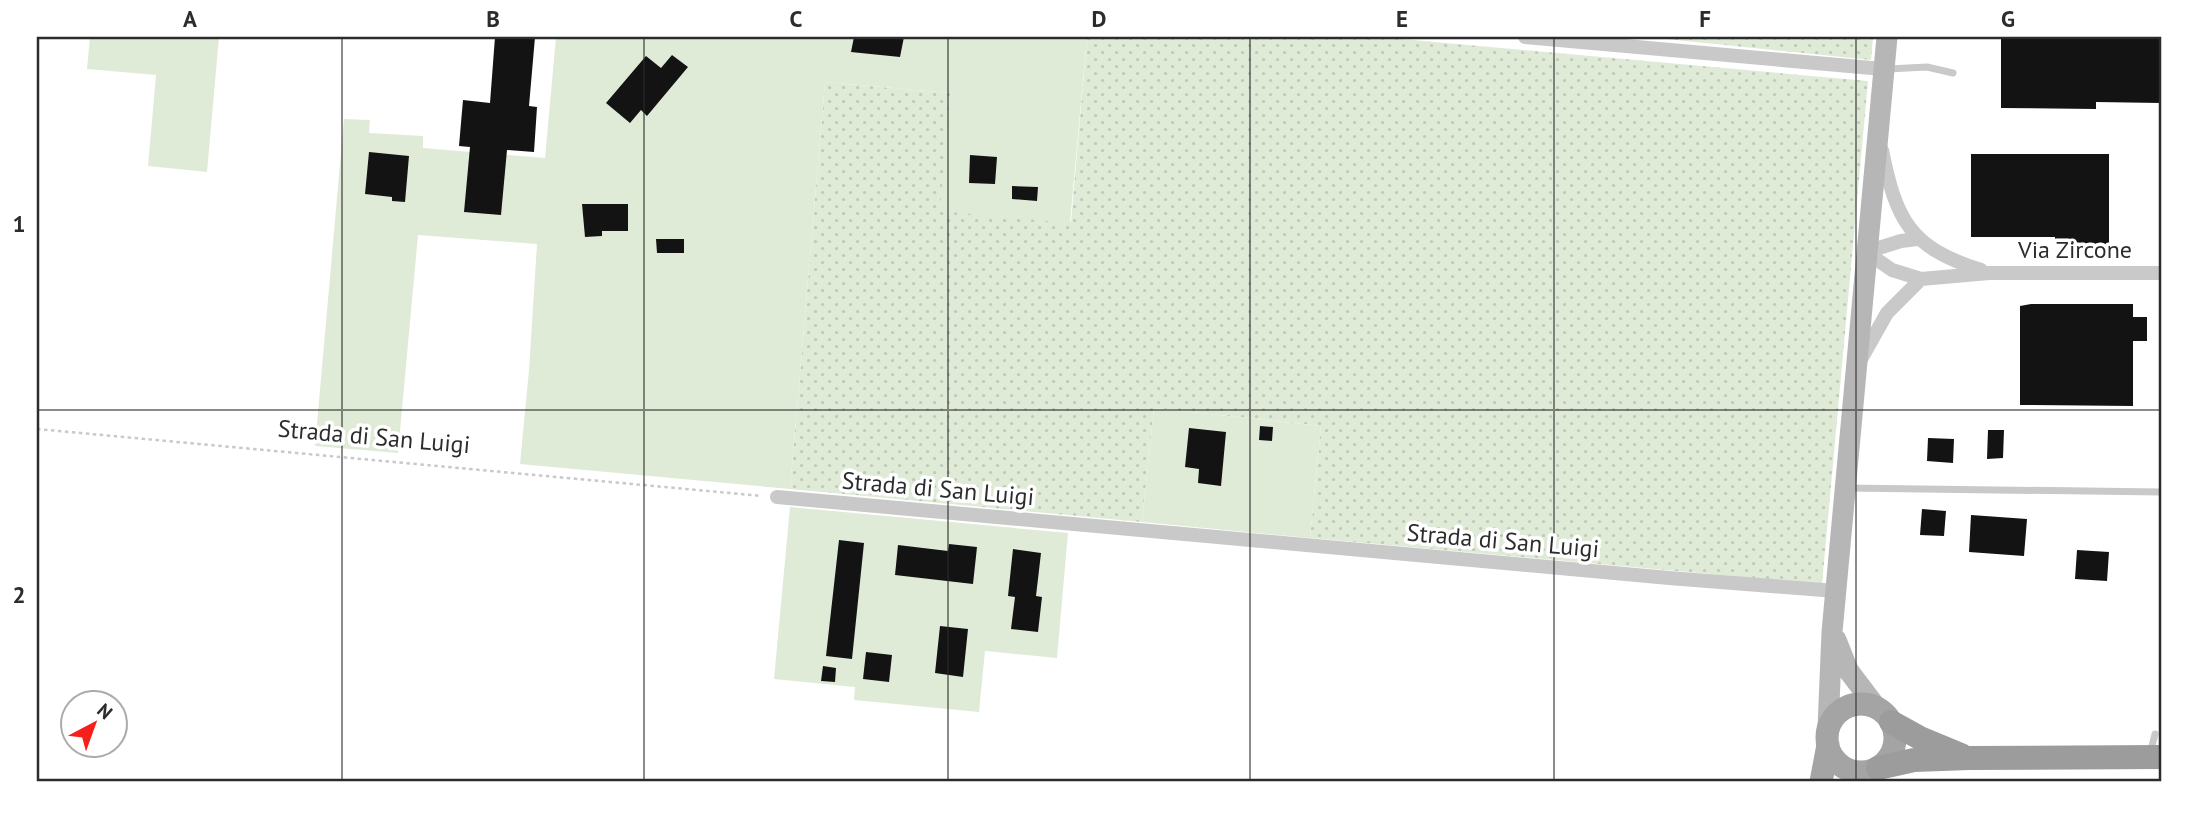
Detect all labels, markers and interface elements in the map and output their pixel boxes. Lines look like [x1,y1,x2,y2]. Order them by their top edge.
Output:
text: A [183,4,197,33]
text: B [486,4,500,33]
text: C [790,4,803,33]
text: D [1092,4,1106,33]
text: E [1396,4,1408,33]
text: F [1699,4,1711,33]
text: G [2001,4,2015,33]
text: 1 [12,209,26,238]
street label: Via Zircone [2017,234,2132,265]
street label: Strada di San Luigi [277,413,471,460]
street label: Strada di San Luigi [841,465,1035,512]
street label: Strada di San Luigi [1406,517,1600,564]
text: 2 [12,580,26,609]
north arrow [60,690,130,760]
text: N [93,698,118,724]

